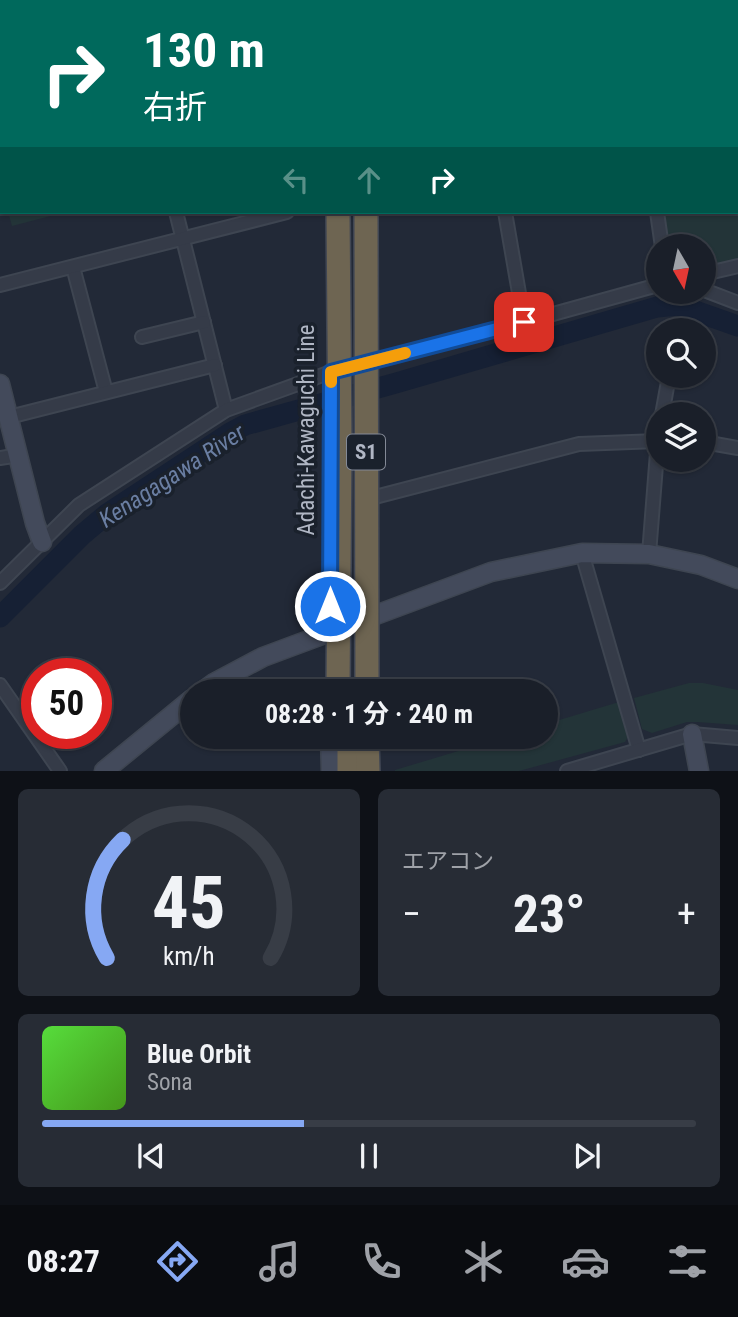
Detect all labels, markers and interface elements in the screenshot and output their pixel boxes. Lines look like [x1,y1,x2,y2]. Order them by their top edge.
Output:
text: 130 m [143,22,265,79]
icon: right [28,28,119,119]
text: 右折 [143,88,207,126]
icon: left [277,161,315,199]
icon: ahead [350,161,388,199]
icon: right [423,161,461,199]
north arrow [646,234,716,304]
map controls [646,234,716,472]
pin [494,292,554,352]
icon: arrive [505,303,543,341]
button: search [646,318,716,388]
street label: Adachi-Kawaguchi Line [293,325,320,535]
button: layers [646,402,716,472]
water label: Kenagagawa River [94,418,251,534]
road number: S1 [347,434,385,470]
position arrow [293,569,367,643]
speed limit sign: 50 [21,658,112,749]
text: 08:28 · 1 分 · 240 m [265,699,473,729]
text: エアコン [402,848,494,875]
text: 45 [152,861,226,947]
text: 23° [513,884,585,945]
text: − [402,892,421,936]
text: + [677,892,696,936]
text: km/h [163,942,215,971]
text: Blue Orbit [147,1039,251,1069]
text: Sona [147,1069,193,1096]
icon: previous [132,1137,170,1175]
icon: pause [350,1137,388,1175]
icon: next [568,1137,606,1175]
icon: directions [153,1237,202,1286]
icon: music [255,1237,304,1286]
icon: phone [357,1237,406,1286]
icon: climate [459,1237,508,1286]
icon: car [561,1237,610,1286]
icon: filters [663,1237,712,1286]
text: 08:27 [26,1242,100,1280]

